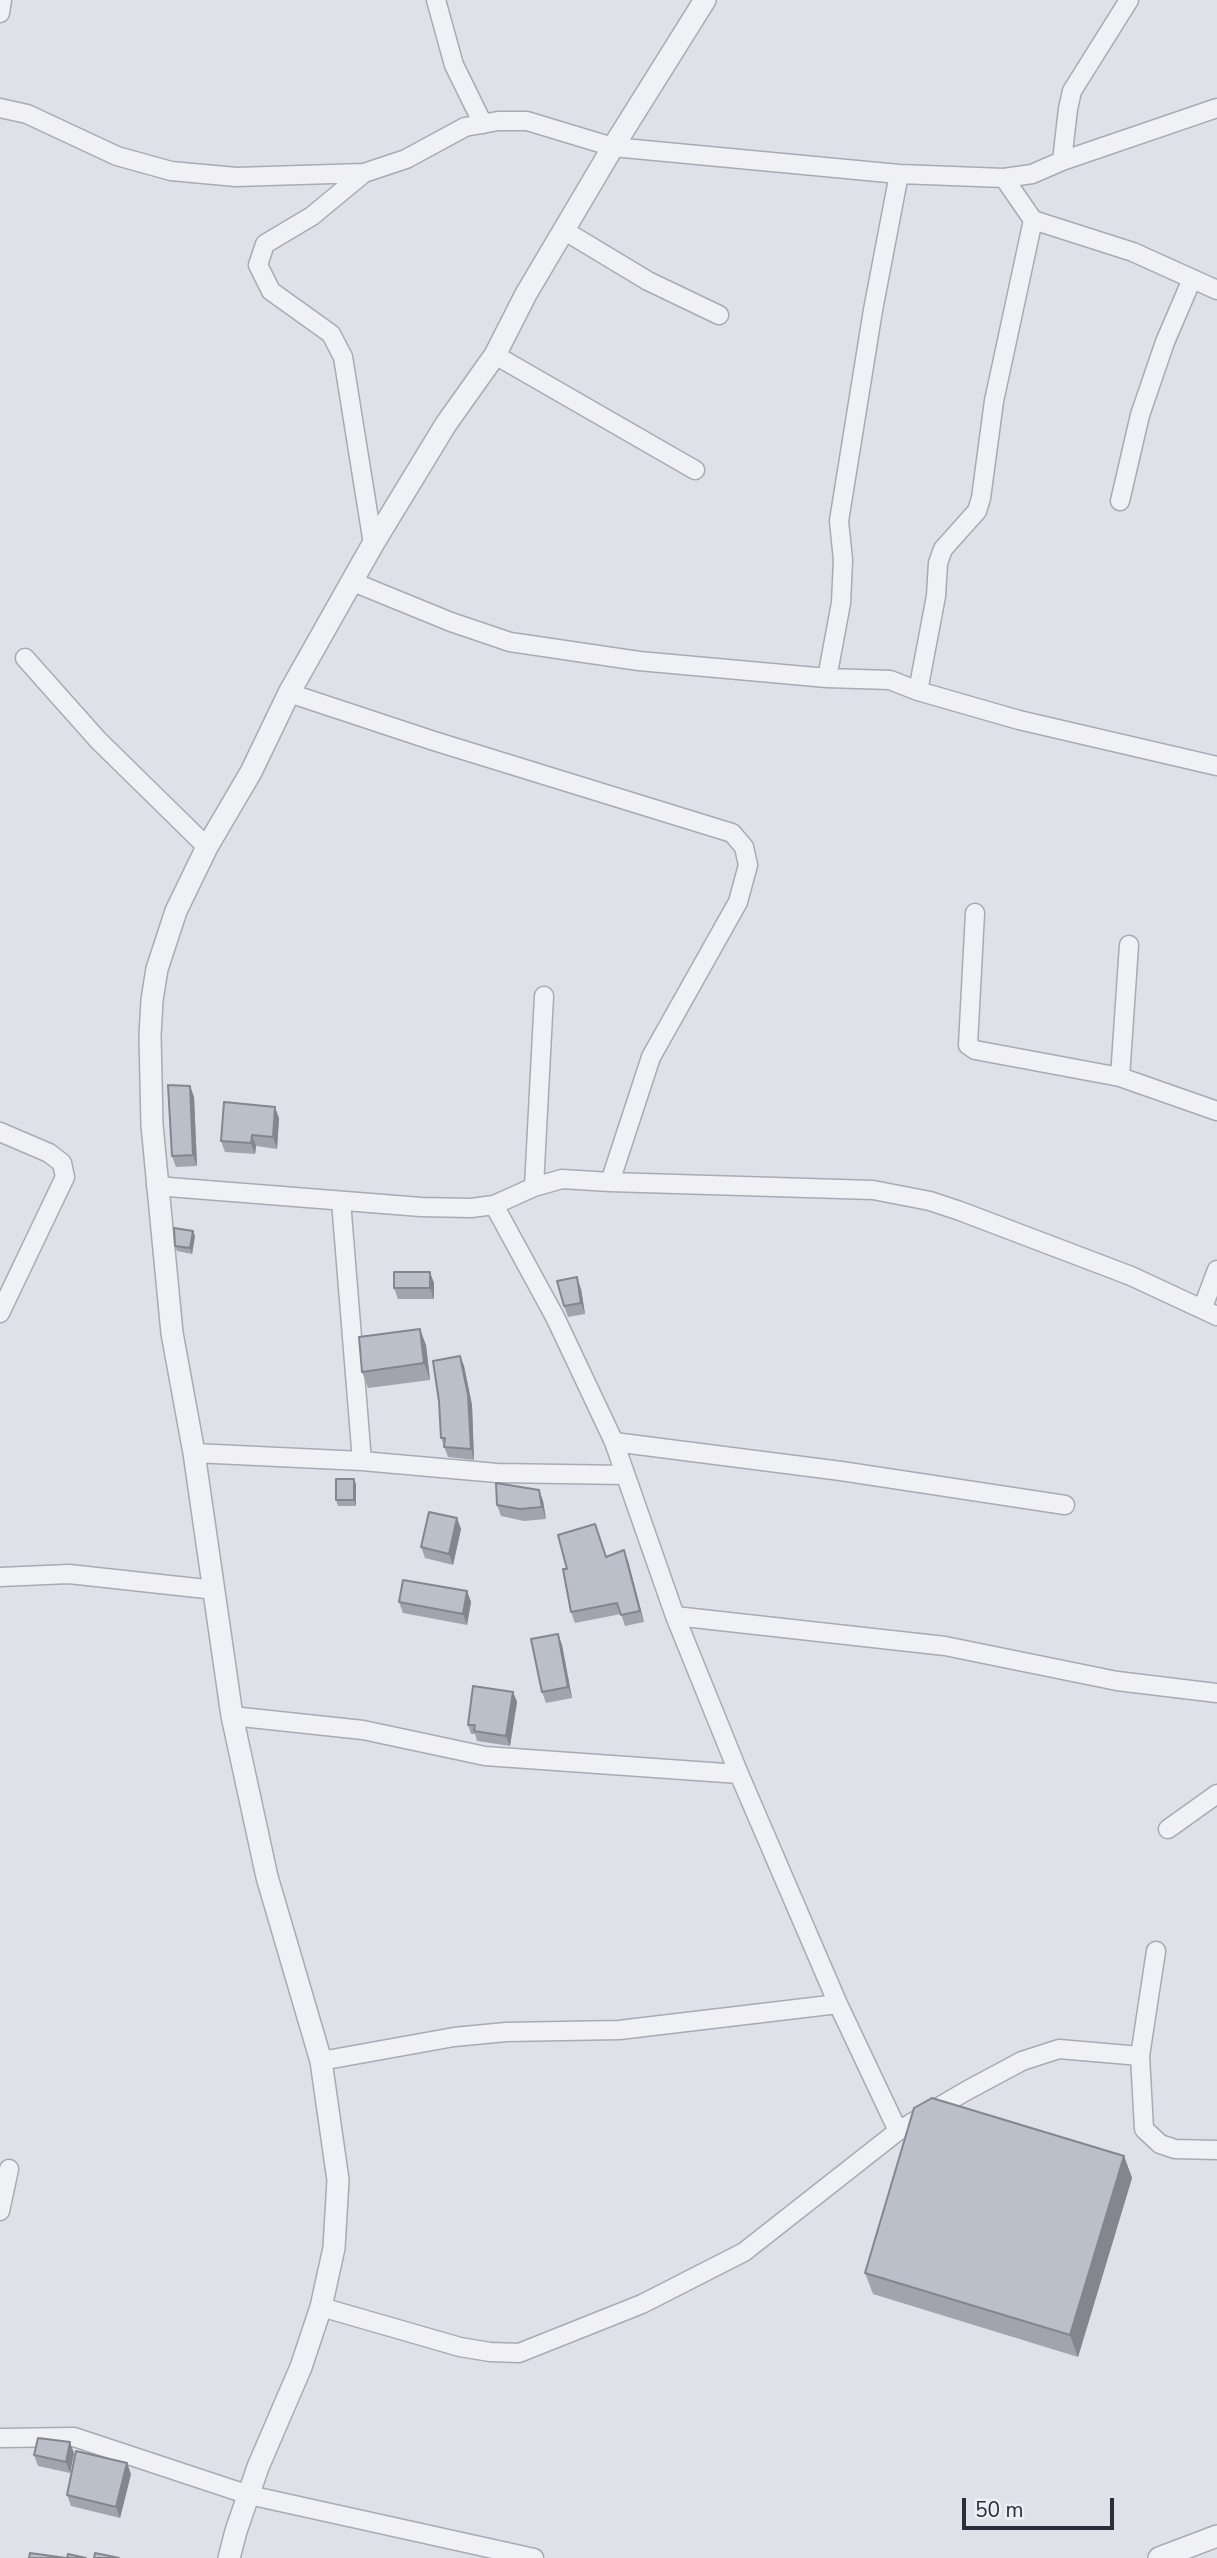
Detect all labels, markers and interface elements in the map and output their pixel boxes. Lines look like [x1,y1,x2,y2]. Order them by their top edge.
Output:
scale bar [965,2484,1117,2528]
text: 50 m [975,2496,1024,2524]

